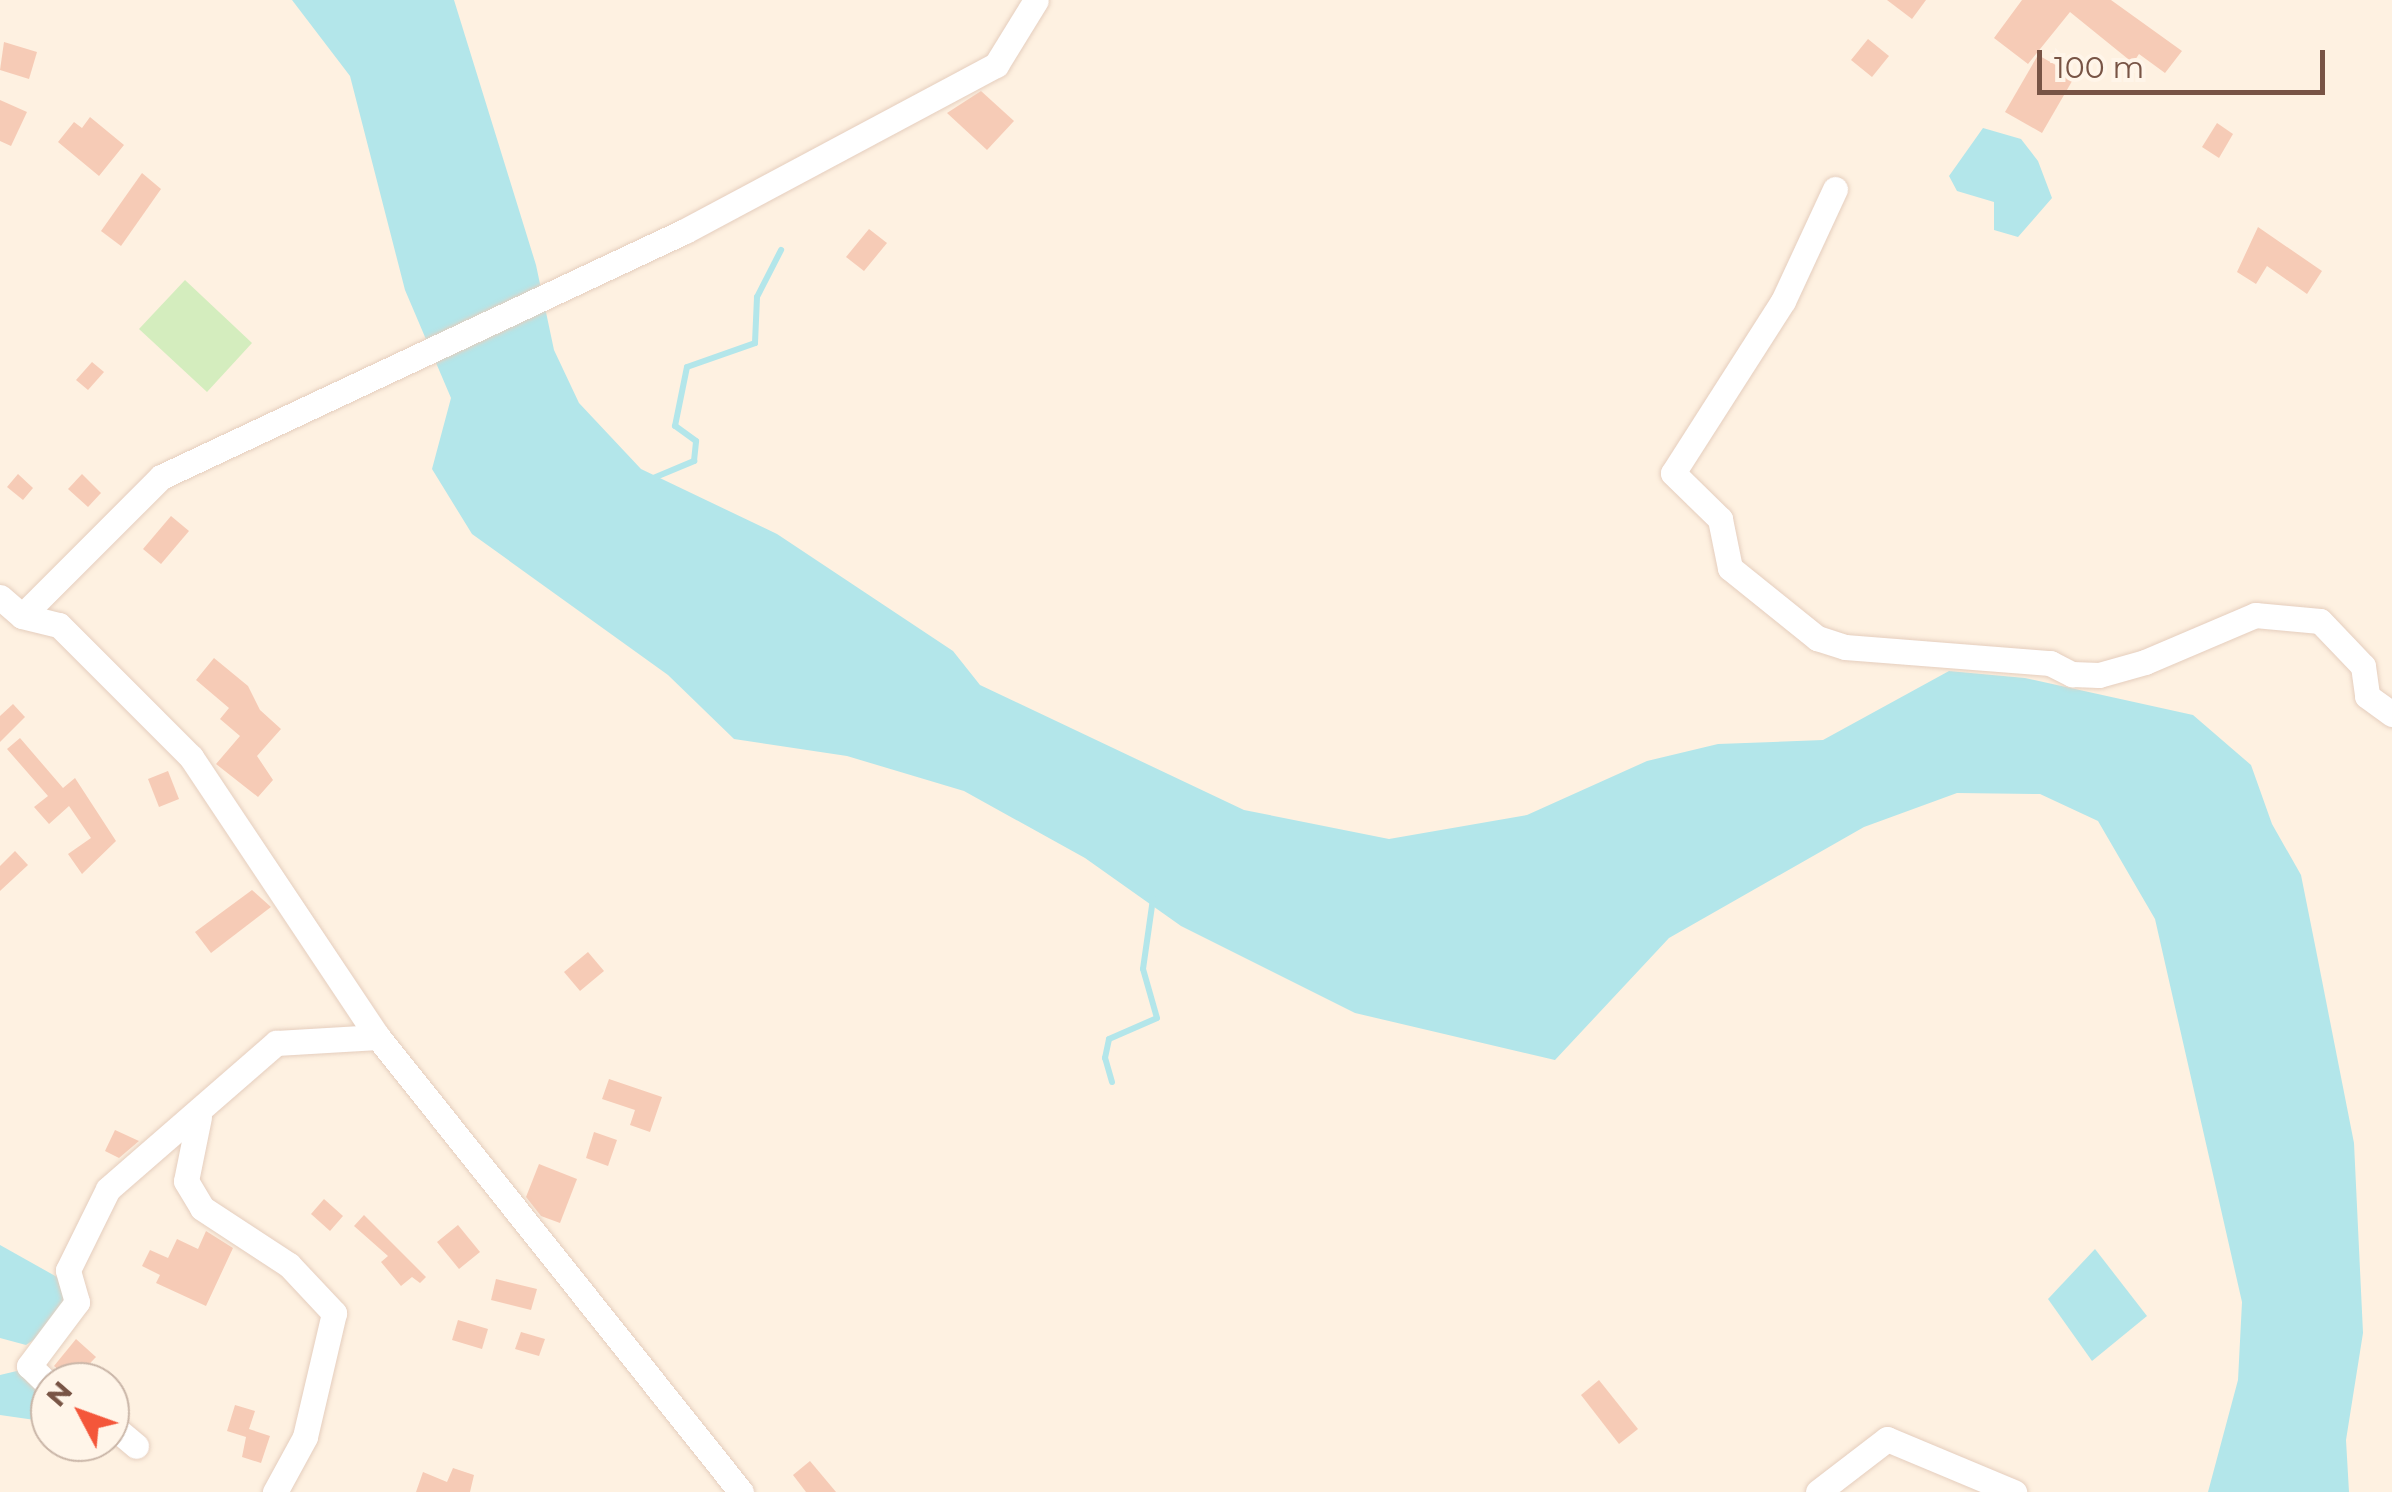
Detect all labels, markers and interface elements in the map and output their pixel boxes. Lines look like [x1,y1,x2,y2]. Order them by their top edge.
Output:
scale bar [2042,30,2330,92]
text: 100 m [2054,49,2144,86]
north arrow [30,1362,130,1462]
text: N [39,1374,79,1413]

